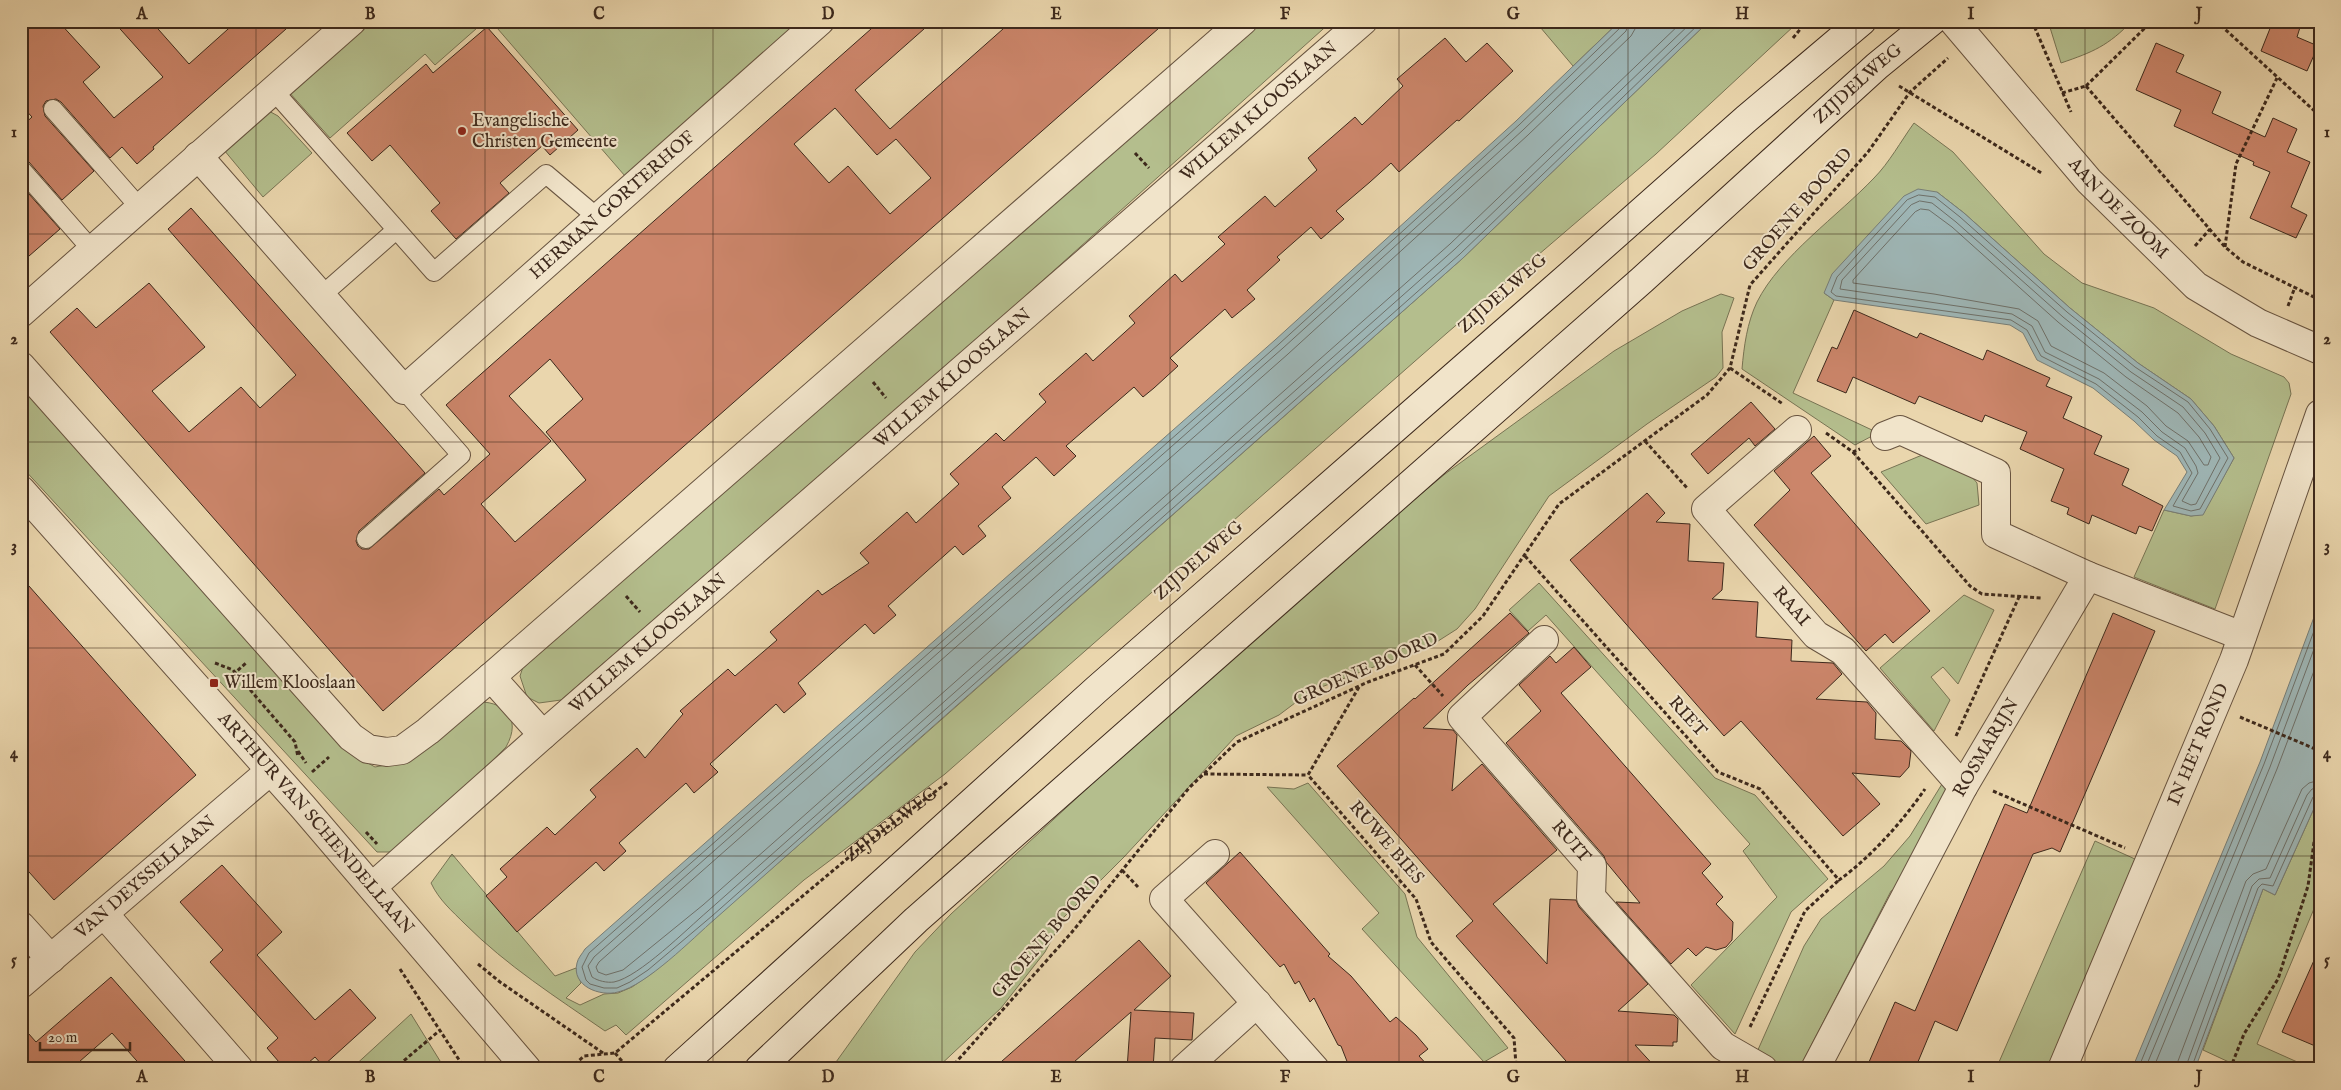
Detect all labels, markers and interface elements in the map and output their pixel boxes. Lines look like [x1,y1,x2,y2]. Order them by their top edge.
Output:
text: A [136,5,149,25]
text: B [365,5,376,25]
text: C [593,5,605,25]
text: D [822,5,835,25]
text: E [1050,5,1062,25]
text: F [1280,5,1291,25]
text: G [1507,5,1520,25]
text: H [1735,5,1749,25]
text: I [1968,5,1975,25]
text: J [2194,5,2203,25]
street label: WILLEM KLOOSLAAN [1175,37,1343,187]
street label: ZIJDELWEG [1809,38,1907,129]
place label: Evangelische Christen Gemeente [472,110,617,154]
text: 1 [11,123,17,143]
text: 1 [2324,123,2330,143]
marker: Evangelische Christen Gemeente [456,125,468,137]
street label: HERMAN GORTERHOF [525,126,700,285]
street label: GROENE BOORD [1738,143,1858,277]
street label: AAN DE ZOOM [2062,152,2173,264]
street label: ZIJDELWEG [1454,249,1553,339]
street label: WILLEM KLOOSLAAN [869,303,1037,453]
text: 2 [10,330,18,350]
text: 2 [2323,330,2331,350]
street label: ZIJDELWEG [1150,516,1249,606]
text: 3 [11,537,17,557]
text: 3 [2324,537,2330,557]
street label: WILLEM KLOOSLAAN [564,568,732,718]
street label: RAAI [1767,582,1815,632]
street label: GROENE BOORD [1290,628,1442,712]
place label: Willem Klooslaan [224,672,356,695]
marker: Willem Klooslaan [208,677,220,689]
street label: IN HET ROND [2163,680,2234,809]
street label: RIET [1663,692,1711,742]
street label: ROSMARIJN [1948,694,2025,801]
street label: ARTHUR VAN SCHENDELLAAN [212,707,419,940]
text: 4 [10,744,19,764]
text: 4 [2323,744,2332,764]
street label: ZIJDELWEG [840,782,943,867]
street label: RUWE BIES [1344,797,1428,889]
street label: VAN DEYSSELLAAN [70,811,221,945]
street label: RUIT [1546,816,1596,868]
street label: GROENE BOORD [987,870,1107,1004]
text: 5 [11,951,17,971]
text: 5 [2324,951,2330,971]
scale bar [40,1020,130,1052]
text: 20 m [48,1028,78,1047]
text: A [136,1068,149,1088]
text: B [365,1068,376,1088]
text: C [593,1068,605,1088]
text: D [822,1068,835,1088]
text: E [1050,1068,1062,1088]
text: F [1280,1068,1291,1088]
text: G [1507,1068,1520,1088]
text: H [1735,1068,1749,1088]
text: I [1968,1068,1975,1088]
text: J [2194,1068,2203,1088]

